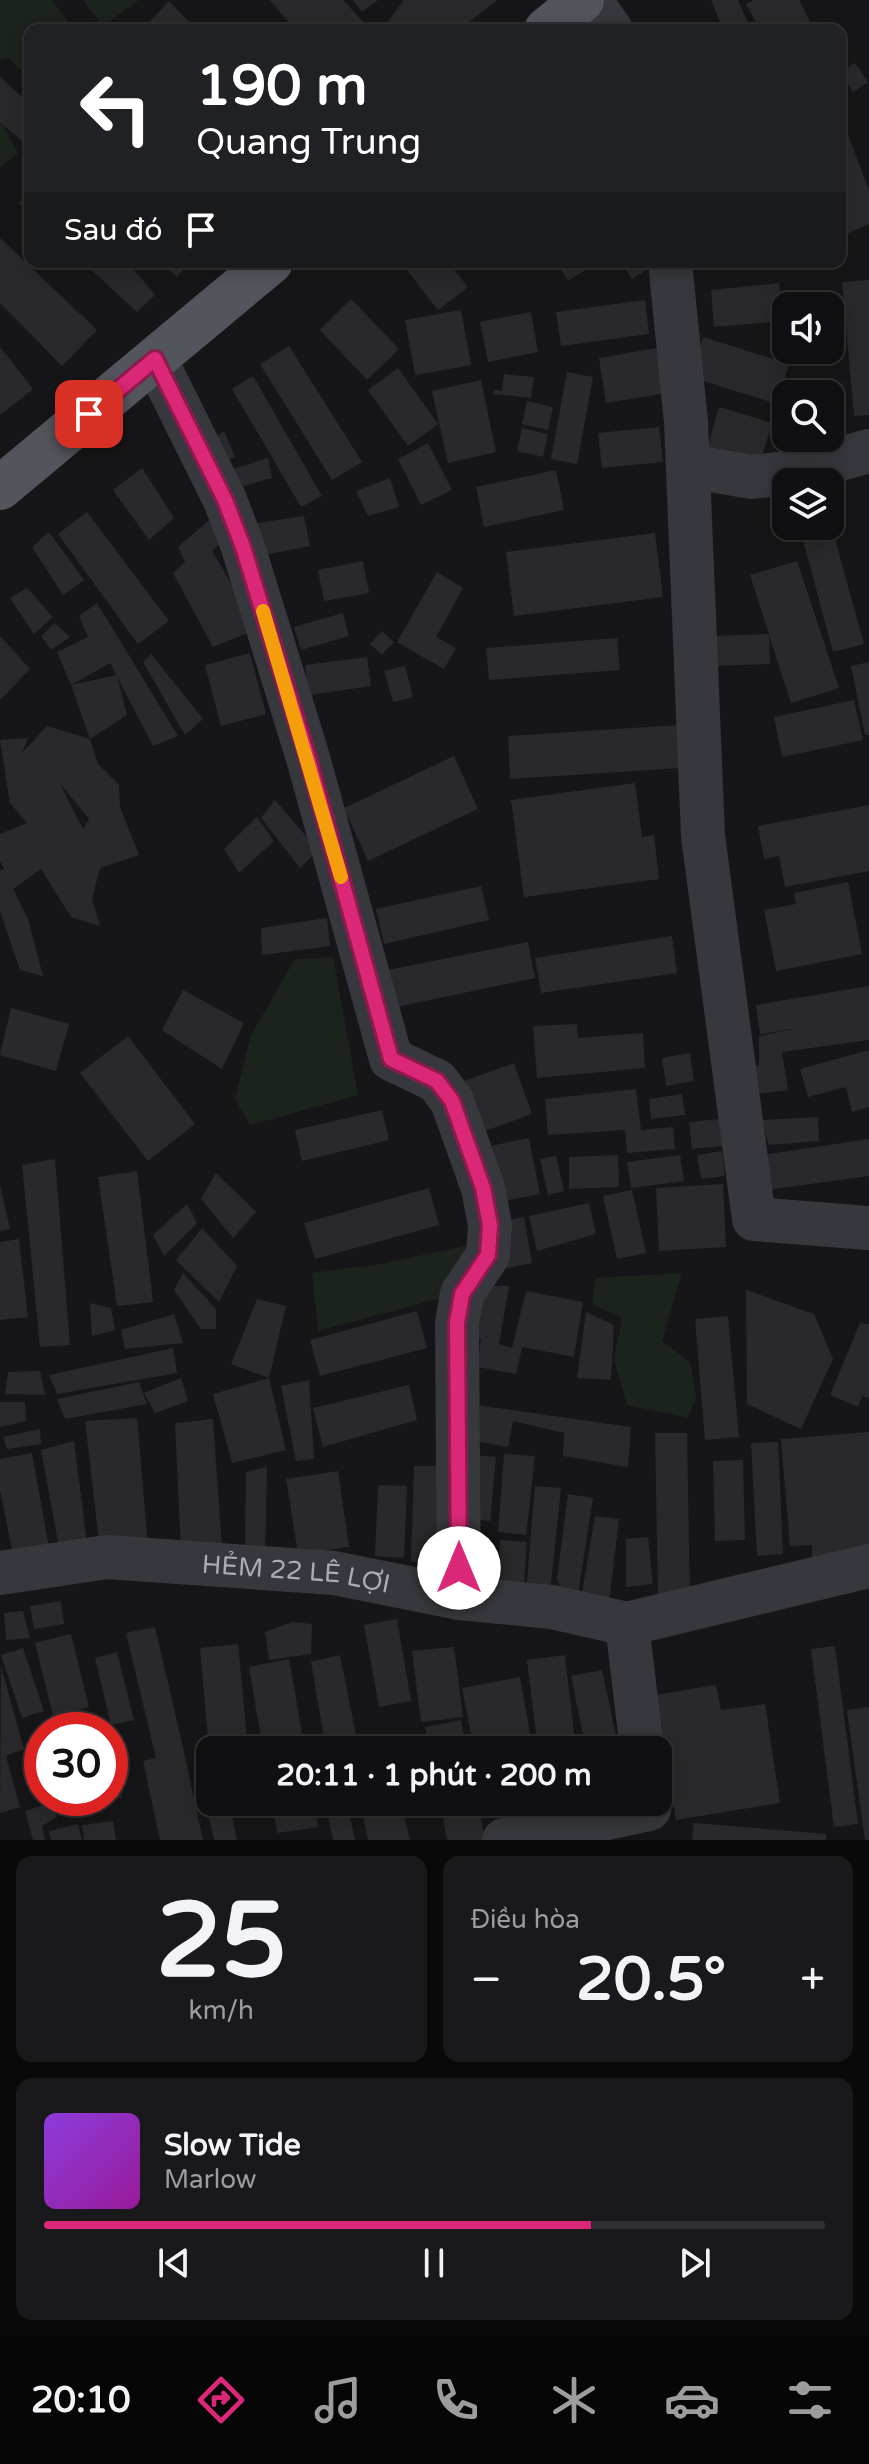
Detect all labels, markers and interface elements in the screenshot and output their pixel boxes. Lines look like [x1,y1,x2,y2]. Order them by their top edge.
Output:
text: 190 m [196,53,367,120]
icon: left [64,56,168,160]
text: Quang Trung [196,121,421,164]
icon: arrive [179,208,223,252]
text: Sau đó [64,212,163,249]
map controls [772,292,844,540]
button: sound [772,292,844,364]
pin [55,380,123,448]
button: search [772,380,844,452]
icon: arrive [67,392,111,436]
button: layers [772,468,844,540]
position arrow [417,1526,501,1610]
street label: HẺM 22 LÊ LỢI [201,1549,393,1600]
speed limit sign: 30 [24,1712,128,1816]
text: 20:11 · 1 phút · 200 m [276,1757,592,1794]
text: 25 [156,1880,287,2005]
text: Điều hòa [471,1904,580,1935]
text: 20.5° [576,1944,726,2016]
text: − [471,1954,502,2007]
text: + [800,1954,825,2007]
text: km/h [189,1995,254,2026]
text: Slow Tide [164,2127,301,2164]
text: Marlow [164,2164,256,2195]
icon: previous [152,2241,196,2285]
icon: pause [412,2241,456,2285]
icon: next [673,2241,717,2285]
icon: directions [193,2372,249,2428]
icon: music [310,2372,366,2428]
icon: phone [428,2372,484,2428]
icon: climate [546,2372,602,2428]
icon: car [664,2372,720,2428]
icon: filters [782,2372,838,2428]
text: 20:10 [31,2379,131,2422]

